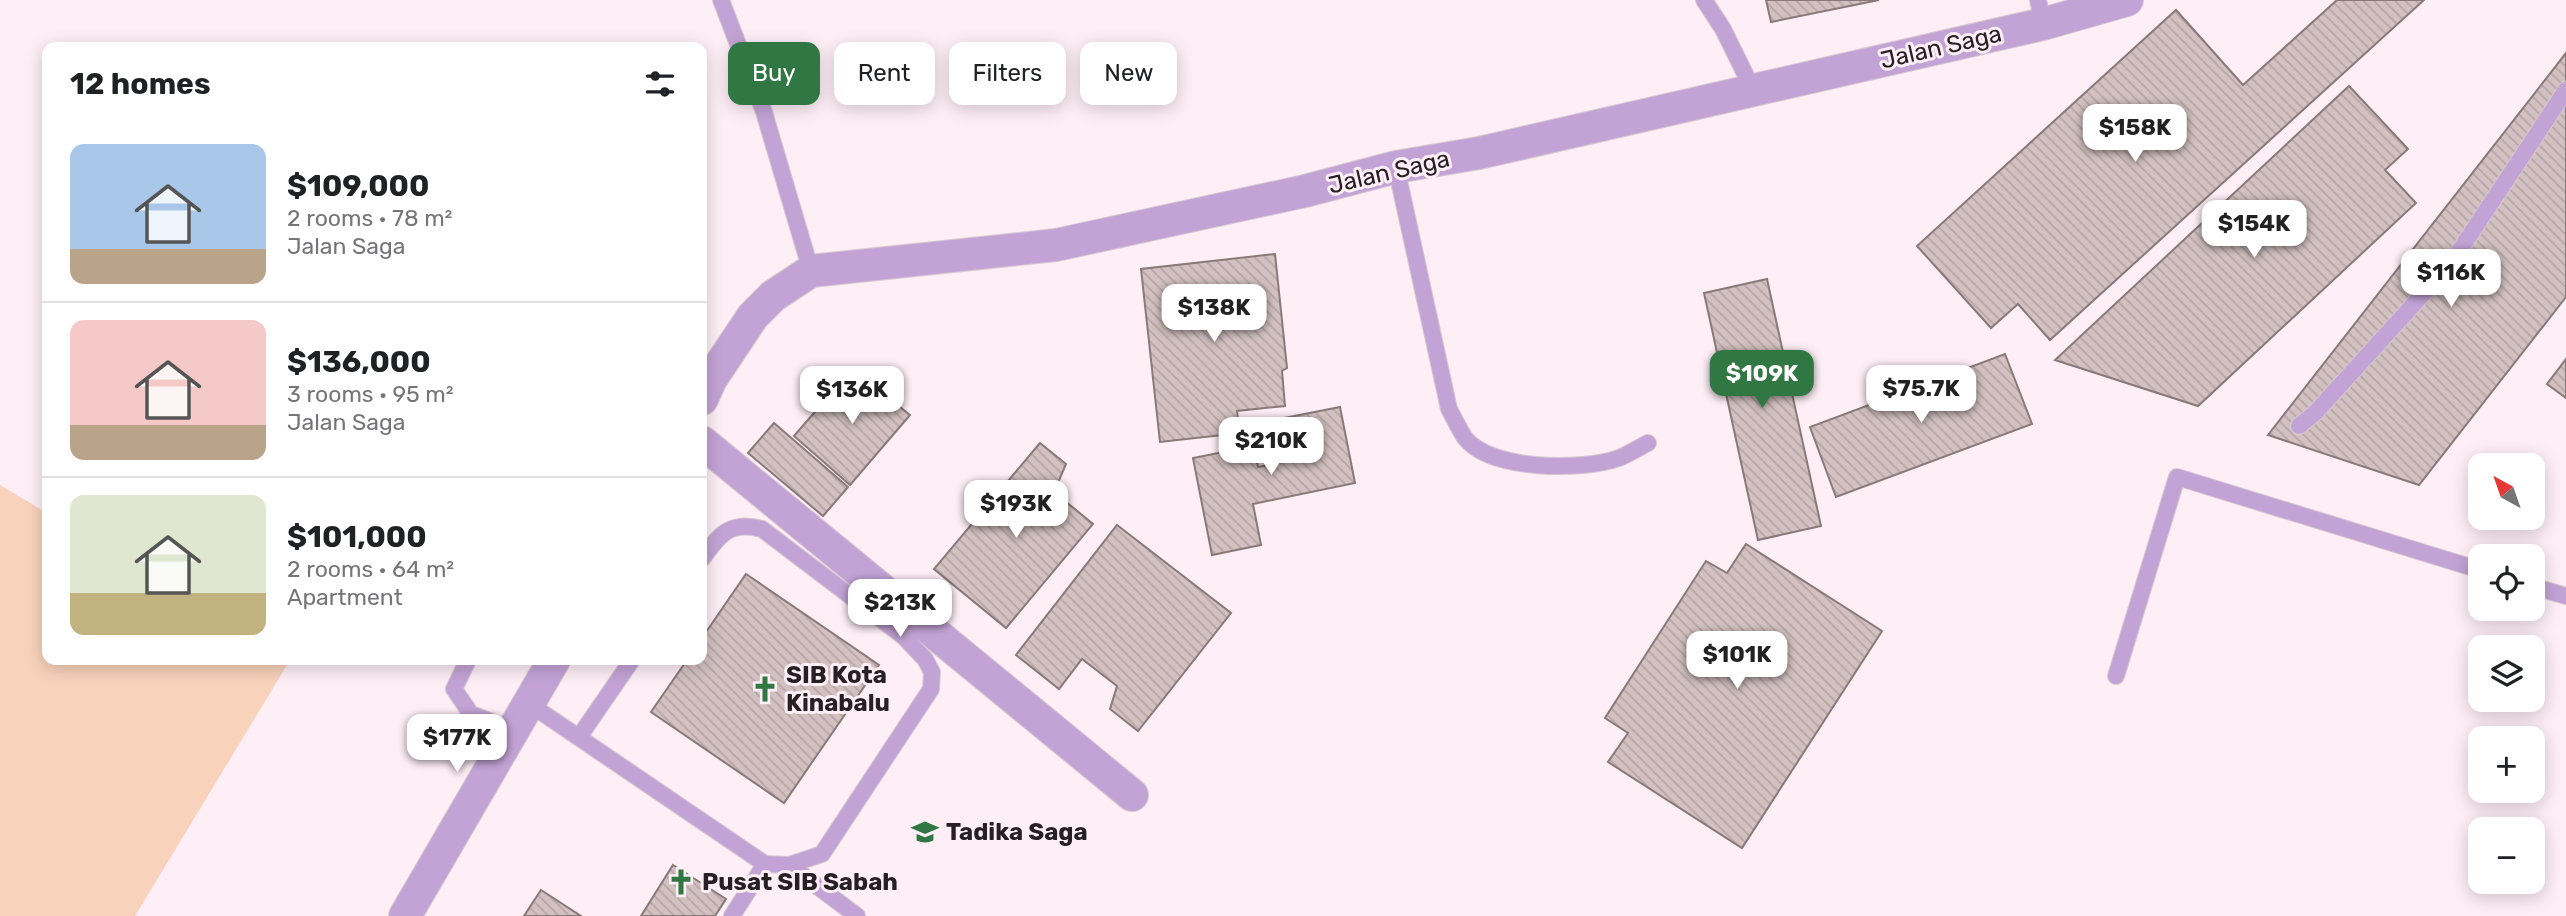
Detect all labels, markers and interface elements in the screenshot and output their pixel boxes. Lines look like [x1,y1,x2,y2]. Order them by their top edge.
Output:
street label: Jalan Saga [1878,19,2004,75]
chip: Buy [728,42,820,105]
chip: Rent [834,42,935,105]
chip: Filters [949,42,1066,105]
chip: New [1080,42,1177,105]
icon: filters [641,65,679,103]
text: 12 homes [70,66,211,102]
pin: $158K [2086,104,2184,164]
text: $158K [2099,113,2171,141]
street label: Jalan Saga [1326,144,1452,200]
text: $109,000 [287,168,429,204]
icon: home [126,172,210,256]
pin: $154K [2205,201,2303,260]
text: 2 rooms · 78 m² [287,204,452,232]
text: $154K [2218,209,2290,237]
text: Jalan Saga [287,232,405,260]
pin: $116K [2402,250,2500,309]
text: $116K [2417,258,2485,286]
pin: $138K [1165,284,1263,344]
text: $138K [1178,293,1250,321]
text: $136,000 [287,344,431,380]
icon: home [126,348,210,432]
pin: $109K [1713,350,1811,410]
text: $109K [1726,359,1798,387]
pin: $136K [803,366,901,426]
pin: $75.7K [1864,366,1978,425]
text: $75.7K [1882,374,1960,402]
text: $136K [816,375,888,403]
text: 3 rooms · 95 m² [287,380,454,408]
text: Jalan Saga [287,408,405,436]
pin: $210K [1222,418,1320,477]
text: $210K [1235,426,1307,454]
north arrow [2468,453,2544,530]
map controls [2468,453,2545,894]
pin: $193K [967,480,1065,540]
text: $193K [980,489,1052,517]
text: $101,000 [287,519,427,555]
icon: home [126,523,210,607]
button: locate [2468,544,2545,621]
text: 2 rooms · 64 m² [287,555,454,583]
pin: $213K [851,580,949,639]
text: Apartment [287,583,403,611]
text: $213K [864,588,936,616]
pin: $101K [1688,632,1786,691]
button: layers [2468,635,2545,712]
text: $101K [1702,640,1772,668]
place label: SIB Kota Kinabalu [786,661,890,717]
church icon: SIB Kota Kinabalu [750,674,780,704]
pin: $177K [408,714,506,774]
text: $177K [423,723,491,751]
button: + [2468,726,2545,803]
school or university icon: Tadika Saga [910,817,940,847]
button: − [2468,817,2545,894]
place label: Tadika Saga [946,818,1088,846]
church icon: Pusat SIB Sabah [666,867,696,897]
place label: Pusat SIB Sabah [702,868,898,896]

